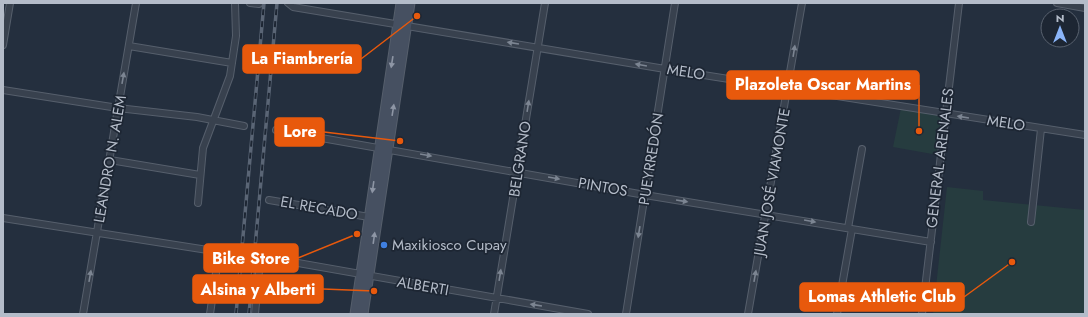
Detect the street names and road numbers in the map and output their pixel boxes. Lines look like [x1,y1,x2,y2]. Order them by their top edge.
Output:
street label: MELO [665,58,707,86]
street label: GENERAL ARENALES [921,87,959,229]
street label: LEANDRO N. ALEM [88,93,132,225]
street label: JUAN JOSÉ VIAMONTE [748,106,796,260]
street label: MELO [985,109,1027,137]
street label: PUEYRREDÓN [633,111,669,207]
street label: BELGRANO [503,119,537,198]
street label: PINTOS [577,172,629,202]
street label: EL RECADO [279,190,360,226]
street label: ALBERTI [395,271,451,301]

